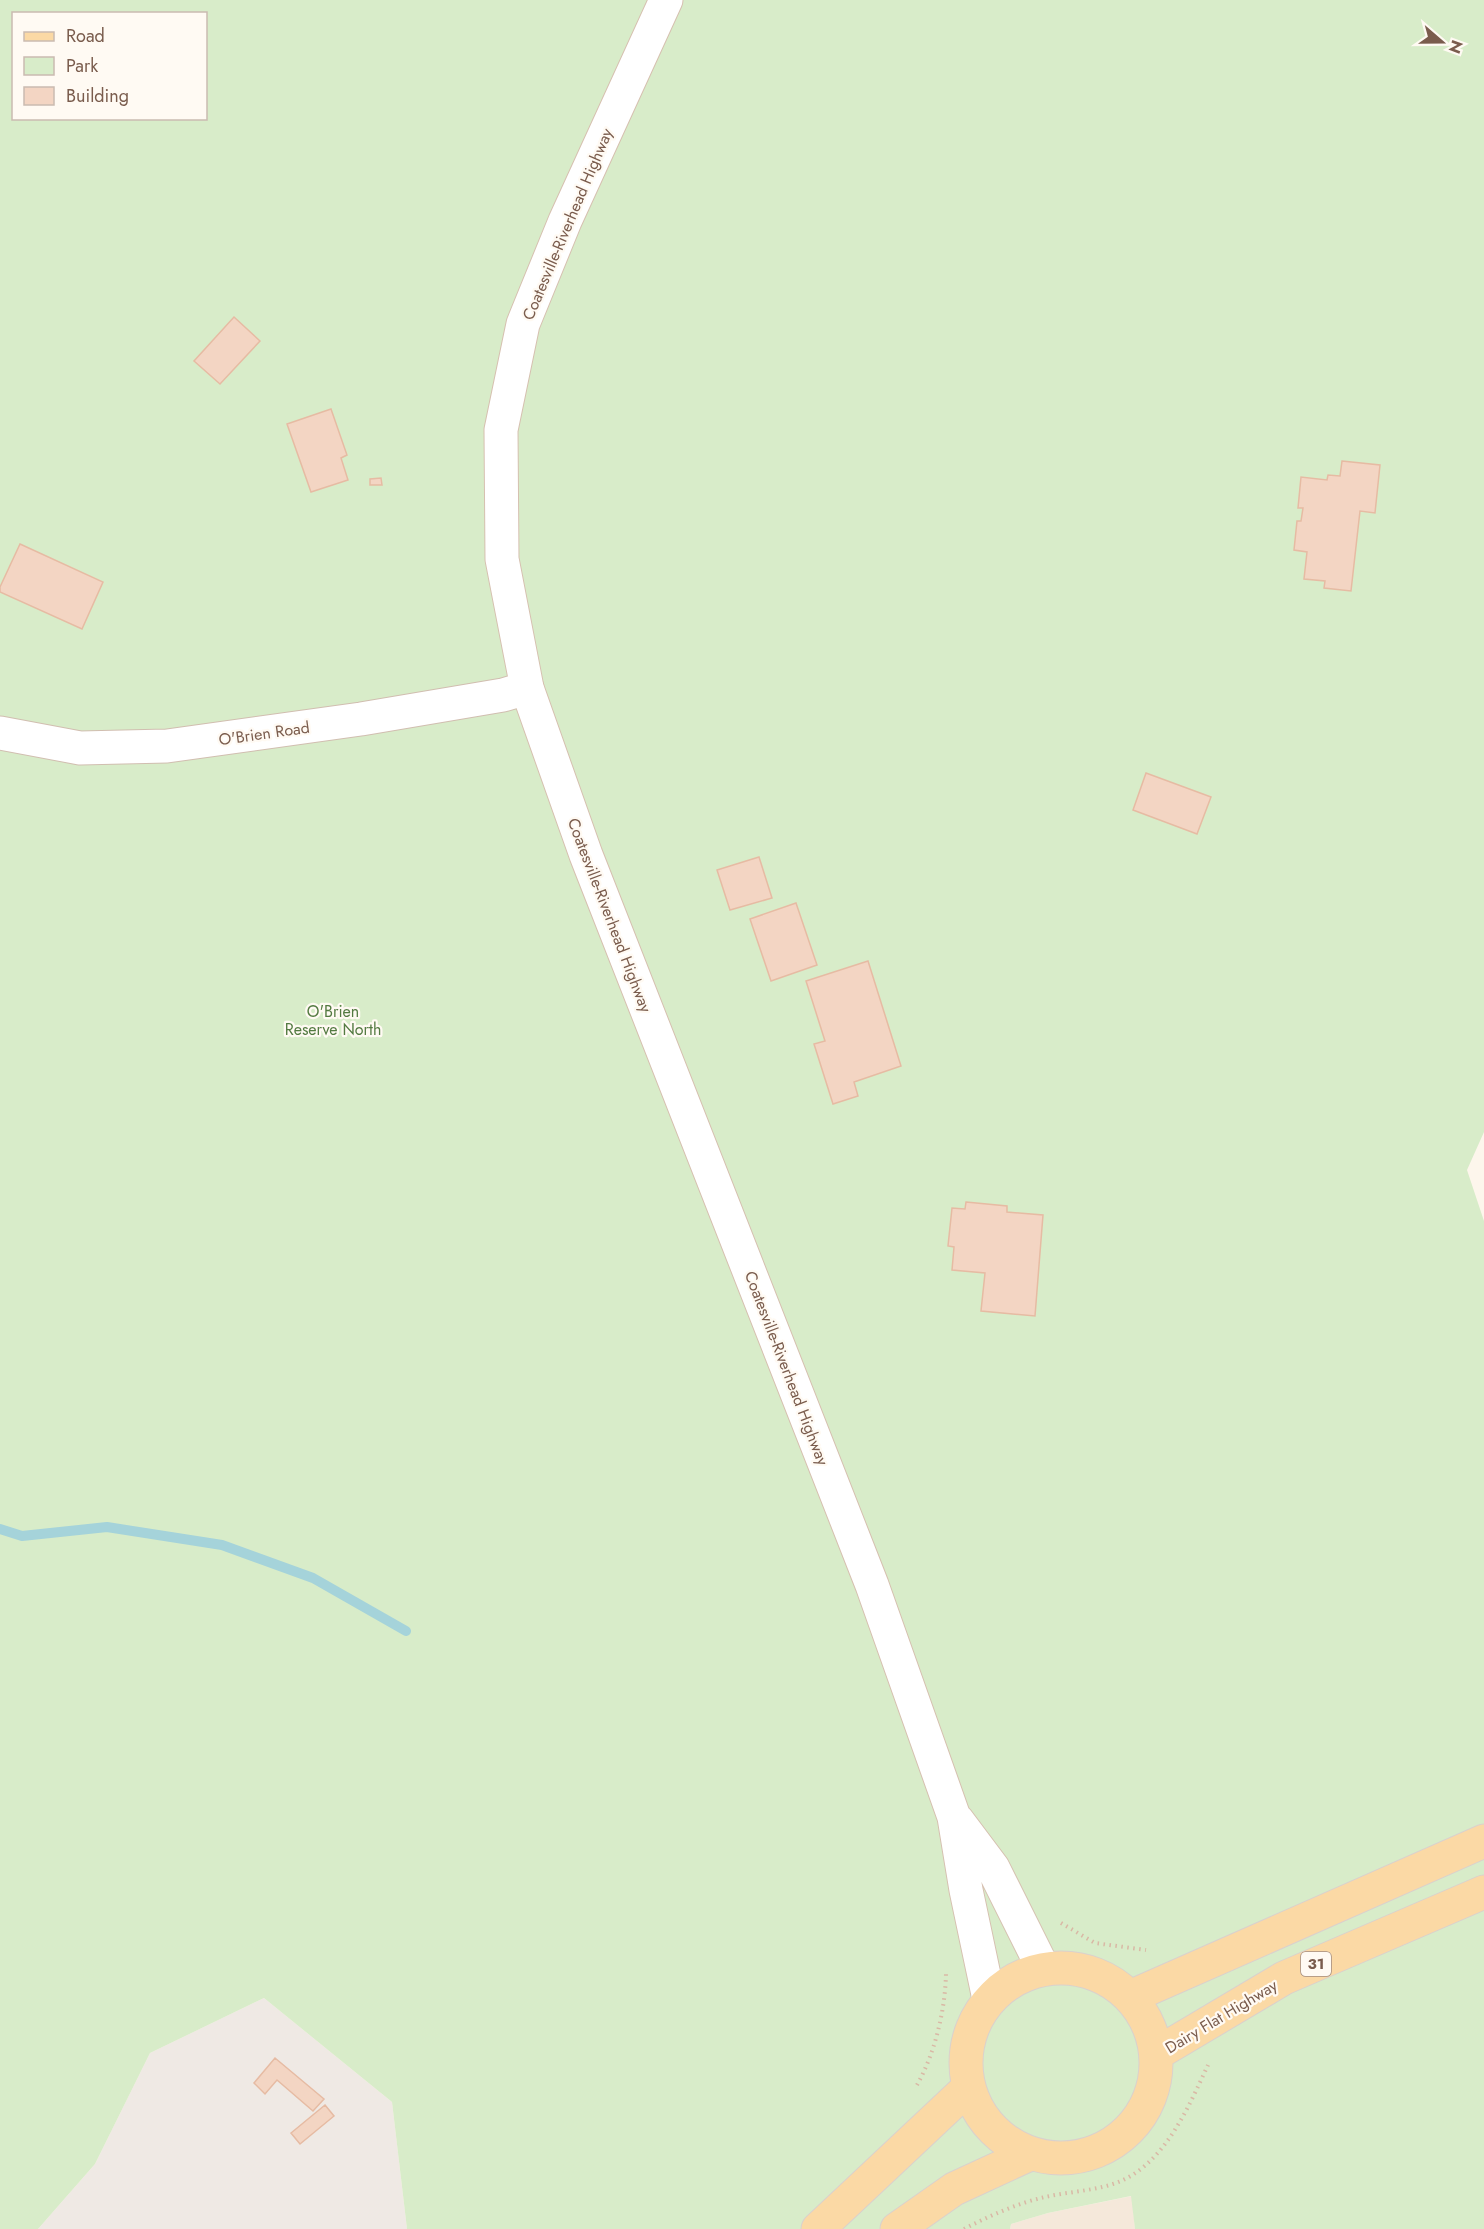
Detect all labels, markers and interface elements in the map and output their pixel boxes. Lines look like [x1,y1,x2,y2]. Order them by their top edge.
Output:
legend [12,12,207,120]
north arrow [1412,12,1472,72]
text: Road [66,23,105,49]
text: N [1443,37,1469,57]
text: Park [66,53,98,79]
text: Building [66,83,129,109]
street label: Coatesville-Riverhead Highway [517,124,619,324]
street label: O'Brien Road [217,716,311,751]
street label: Coatesville-Riverhead Highway [562,815,658,1017]
park label: O'Brien Reserve North [285,1000,381,1041]
street label: Coatesville-Riverhead Highway [739,1268,835,1470]
road number: 31 [1301,1952,1331,1976]
street label: Dairy Flat Highway [1161,1973,1282,2059]

